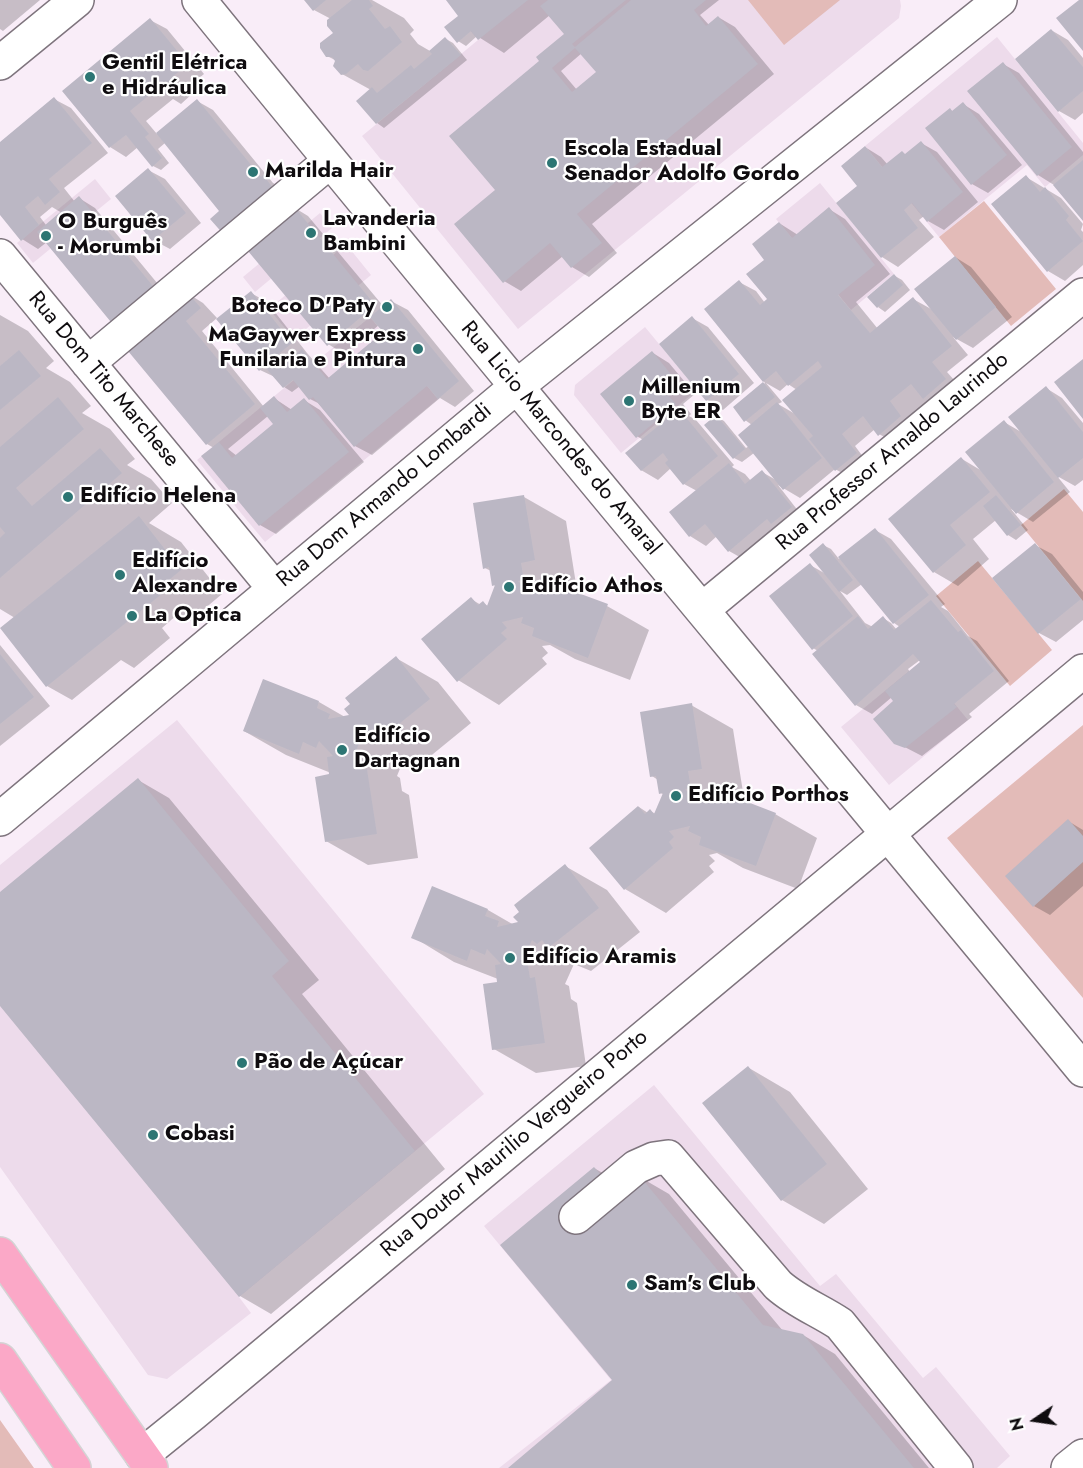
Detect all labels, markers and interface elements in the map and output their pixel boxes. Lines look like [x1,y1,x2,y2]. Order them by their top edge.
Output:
place label: Gentil Elétrica e Hidráulica [102,51,247,102]
marker: Gentil Elétrica e Hidráulica [83,70,97,84]
place label: Escola Estadual Senador Adolfo Gordo [564,137,799,188]
marker: Escola Estadual Senador Adolfo Gordo [545,156,559,170]
place label: Marilda Hair [265,159,394,185]
marker: Marilda Hair [246,165,260,179]
place label: Lavanderia Bambini [323,207,436,258]
place label: O Burguês - Morumbi [58,210,167,262]
marker: Lavanderia Bambini [304,226,318,240]
marker: O Burguês - Morumbi [39,229,53,243]
street label: Rua Dom Tito Marchese [22,287,184,473]
place label: Boteco D'Paty [231,294,375,320]
marker: Boteco D'Paty [380,300,394,314]
street label: Rua Licio Marcondes do Amaral [454,317,666,561]
place label: MaGaywer Express Funilaria e Pintura [208,323,406,374]
marker: MaGaywer Express Funilaria e Pintura [411,342,425,356]
street label: Rua Professor Arnaldo Laurindo [771,347,1015,557]
place label: Millenium Byte ER [641,375,741,427]
marker: Millenium Byte ER [622,394,636,408]
street label: Rua Dom Armando Lombardi [272,398,498,594]
place label: Edifício Helena [80,484,236,510]
marker: Edifício Helena [61,490,75,504]
place label: Edifício Alexandre [132,549,237,600]
marker: Edifício Alexandre [113,568,127,582]
place label: Edifício Athos [521,574,663,600]
marker: Edifício Athos [502,580,516,594]
place label: La Optica [144,603,242,629]
marker: La Optica [125,609,139,623]
place label: Edifício Dartagnan [354,724,460,776]
marker: Edifício Dartagnan [335,743,349,757]
place label: Edifício Porthos [688,783,849,809]
marker: Edifício Porthos [669,789,683,803]
place label: Edifício Aramis [522,945,676,971]
marker: Edifício Aramis [503,951,517,965]
street label: Rua Doutor Maurilio Vergueiro Porto [376,1025,654,1263]
place label: Pão de Açúcar [254,1050,403,1076]
marker: Pão de Açúcar [235,1056,249,1070]
place label: Cobasi [165,1122,235,1148]
marker: Cobasi [146,1128,160,1142]
place label: Sam's Club [644,1272,756,1298]
marker: Sam's Club [625,1278,639,1292]
north arrow [1005,1390,1065,1450]
text: N [1004,1415,1030,1433]

